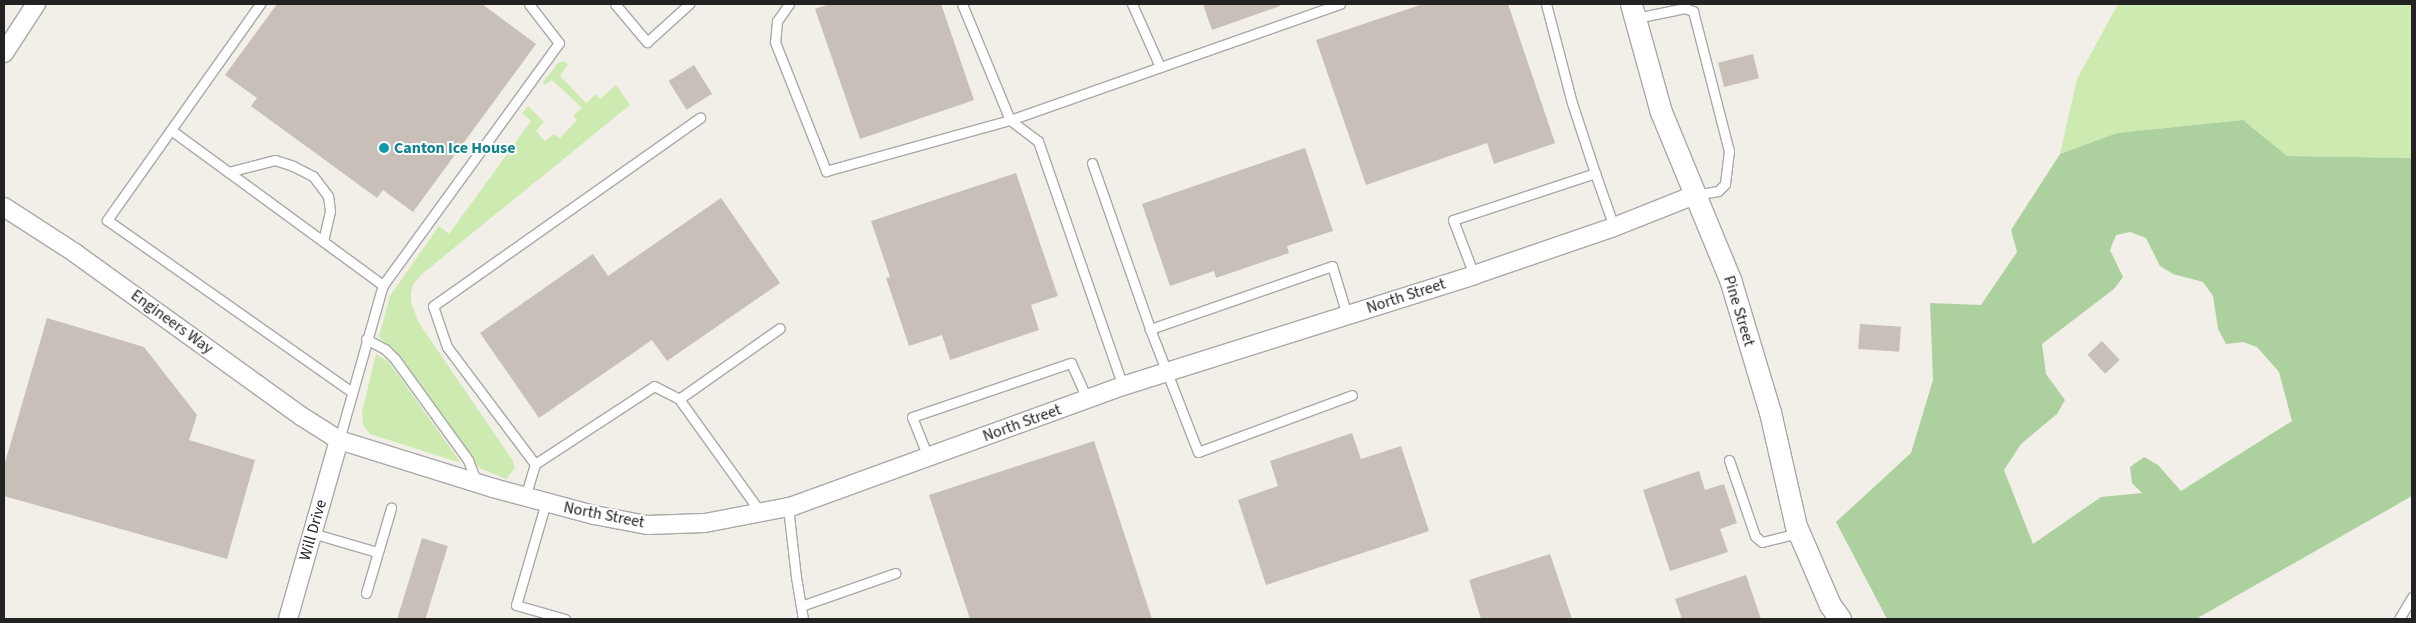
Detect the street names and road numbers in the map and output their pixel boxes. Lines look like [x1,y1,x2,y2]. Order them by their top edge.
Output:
street label: Pine Street [1719,273,1759,349]
street label: North Street [1364,274,1448,318]
street label: Engineers Way [127,286,217,358]
street label: North Street [980,400,1064,446]
street label: Will Drive [295,497,331,563]
street label: North Street [562,498,646,532]

